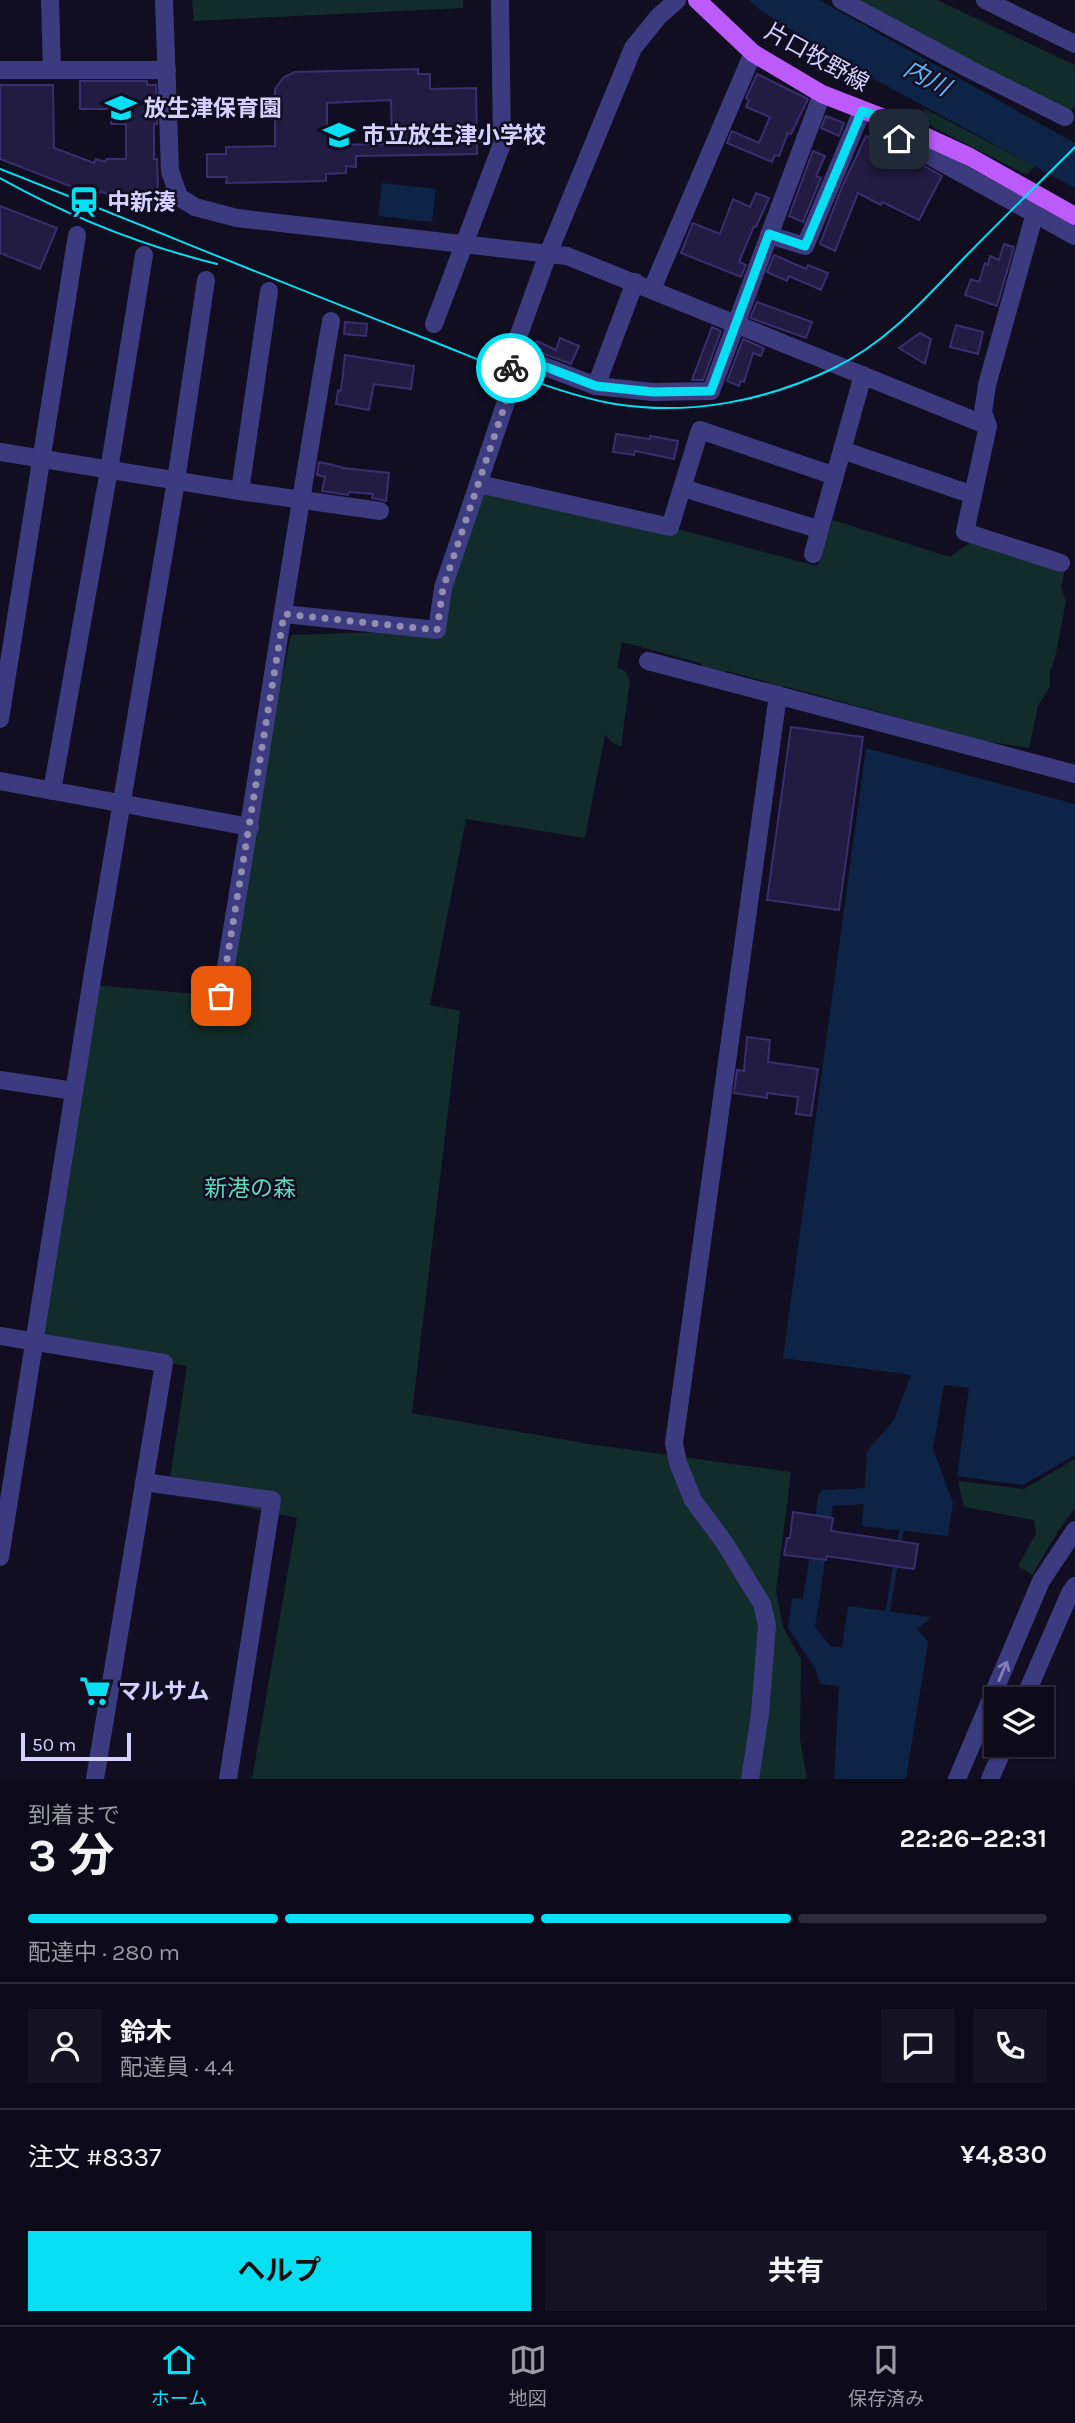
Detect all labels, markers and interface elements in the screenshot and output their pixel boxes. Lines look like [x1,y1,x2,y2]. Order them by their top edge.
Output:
street label: 片口牧野線 [760,18,874,97]
water label: 内川 [899,54,957,103]
school or university icon: 放生津保育園 [104,91,138,125]
place label: 放生津保育園 [144,95,282,122]
pin [869,109,929,169]
school or university icon: 市立放生津小学校 [322,118,356,152]
icon: home [880,120,918,158]
place label: 市立放生津小学校 [362,122,546,149]
station icon: 中新湊 [67,185,101,219]
place label: 中新湊 [107,189,176,216]
courier [476,333,546,403]
icon: bike [492,349,530,387]
pin [191,966,251,1026]
icon: bag [202,977,240,1015]
park label: 新港の森 [204,1175,296,1202]
one-way arrow [997,1661,1010,1682]
supermarket icon: マルサム [78,1674,112,1708]
place label: マルサム [118,1678,210,1705]
map controls [984,1687,1054,1757]
button: layers [984,1687,1054,1757]
scale bar [21,1730,131,1762]
text: 50 m [32,1734,76,1756]
text: 到着まで [28,1802,120,1829]
text: 22:26–22:31 [899,1823,1047,1854]
text: 3 分 [28,1829,114,1883]
text: 配達中 · 280 m [28,1939,180,1966]
button: person [28,2009,102,2083]
button: chat [881,2009,955,2083]
button: phone [973,2009,1047,2083]
text: 鈴木 [120,2017,172,2048]
text: 配達員 · 4.4 [120,2054,234,2081]
text: ¥4,830 [960,2139,1047,2170]
text: 注文 #8337 [28,2142,161,2173]
button: ヘルプ [28,2231,531,2311]
button: 共有 [545,2231,1047,2311]
tab: ホーム [151,2341,207,2410]
tab: 地図 [509,2341,547,2410]
tab: 保存済み [848,2341,924,2410]

